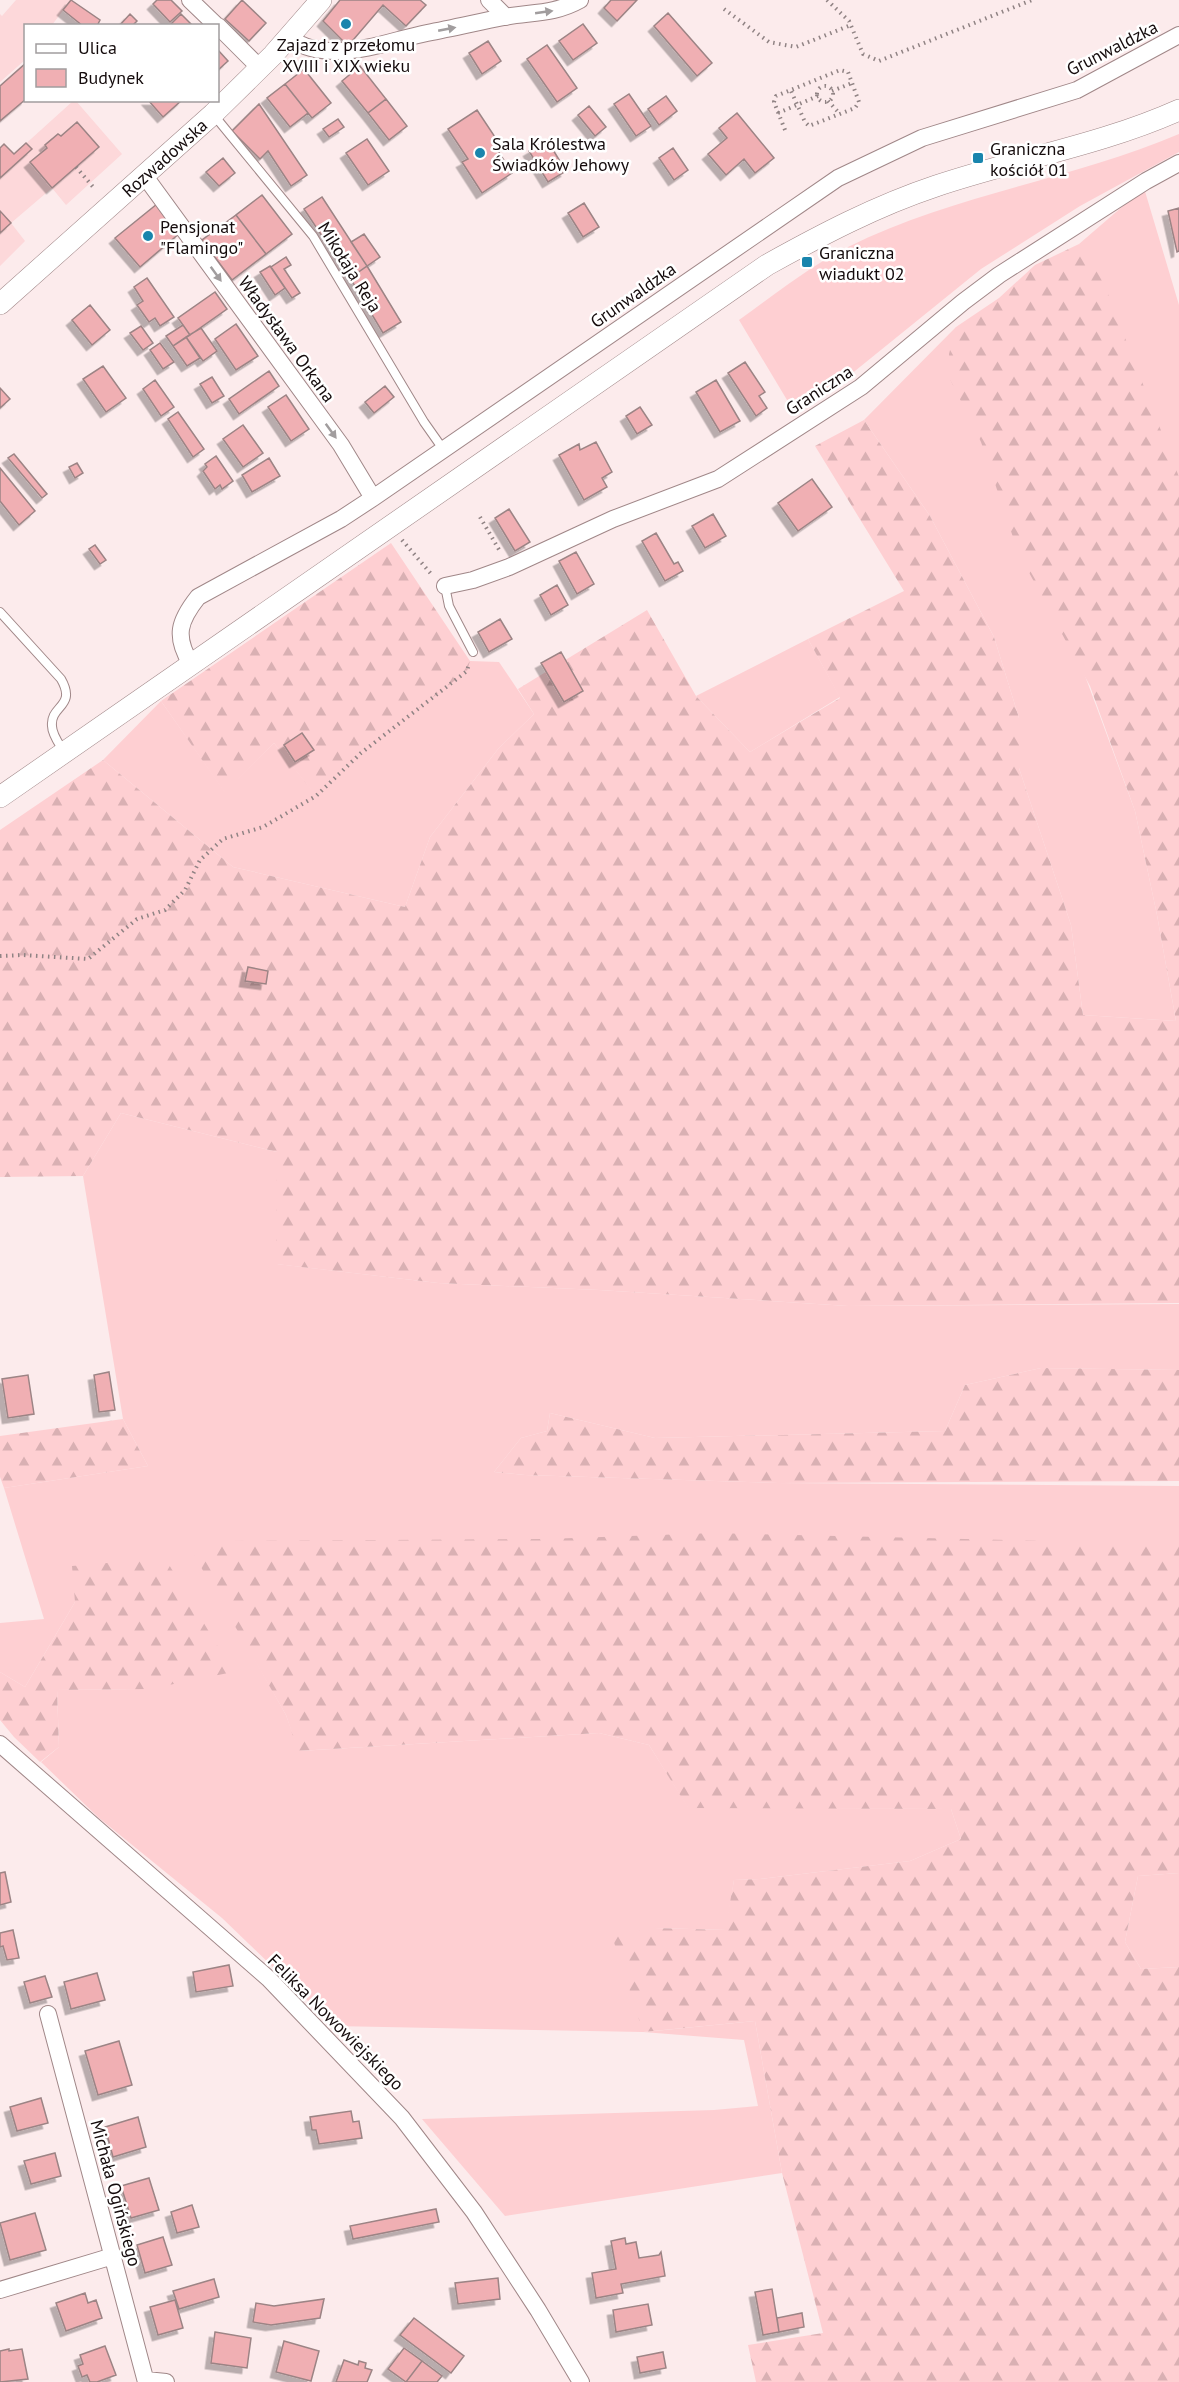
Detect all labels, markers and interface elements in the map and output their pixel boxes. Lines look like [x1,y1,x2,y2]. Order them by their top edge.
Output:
one-way arrow [535,7,554,17]
street label: Grunwaldzka [1063,15,1161,81]
marker: Zajazd z przełomu XVIII i XIX wieku [339,17,353,31]
legend [24,24,219,102]
one-way arrow [437,24,456,33]
place label: Zajazd z przełomu XVIII i XIX wieku [277,33,415,77]
text: Ulica [78,36,117,59]
text: Budynek [78,66,144,89]
street label: Rozwadowska [117,113,212,202]
place label: Sala Królestwa Świadków Jehowy [492,132,630,176]
place label: Graniczna kościół 01 [990,137,1068,181]
marker: Sala Królestwa Świadków Jehowy [473,146,487,160]
marker: Graniczna kościół 01 [971,151,985,165]
place label: Pensjonat "Flamingo" [160,215,243,259]
street label: Mikołaja Reja [313,217,387,317]
marker: Pensjonat "Flamingo" [141,229,155,243]
place label: Graniczna wiadukt 02 [819,241,905,285]
marker: Graniczna wiadukt 02 [800,255,814,269]
street label: Grunwaldzka [586,257,680,333]
one-way arrow [210,265,222,281]
street label: Władysława Orkana [233,271,341,407]
street label: Graniczna [781,360,857,420]
one-way arrow [324,424,336,439]
street label: Feliksa Nowowiejskiego [263,1949,409,2095]
street label: Michała Ogińskiego [85,2117,147,2269]

